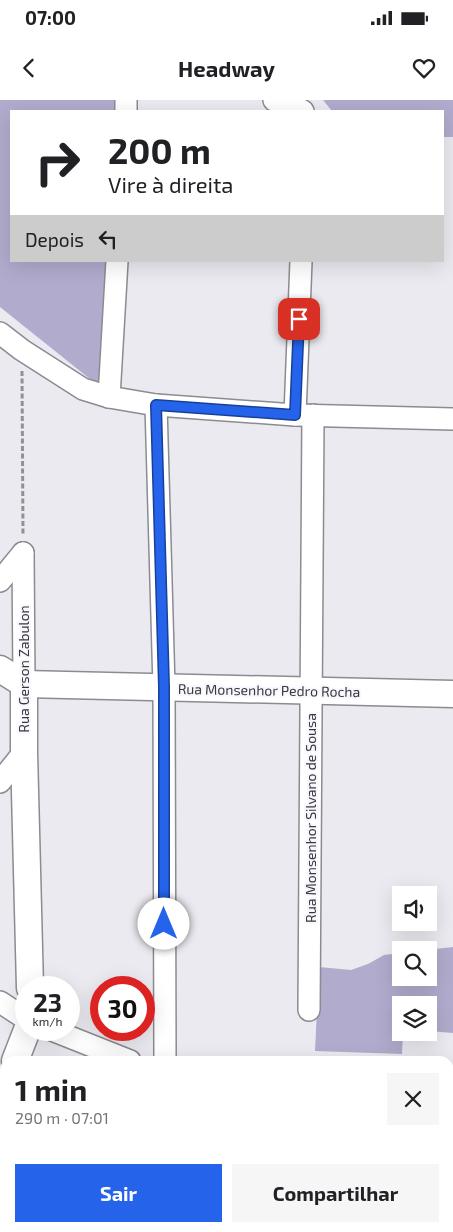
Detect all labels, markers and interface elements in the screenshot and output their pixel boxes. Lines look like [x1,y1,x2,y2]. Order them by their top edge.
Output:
text: 07:00 [25,6,76,29]
icon: back [15,54,43,82]
icon: heart [410,54,438,82]
text: Headway [178,55,275,81]
text: 200 m [108,129,211,171]
icon: right [25,130,90,195]
text: Vire à direita [108,171,233,197]
icon: left [94,225,122,253]
text: Depois [25,228,84,251]
pin [278,298,320,340]
icon: arrive [285,305,313,333]
street label: Rua Gerson Zabulon [15,605,32,733]
street label: Rua Monsenhor Pedro Rocha [178,680,360,700]
street label: Rua Monsenhor Silvano de Sousa [302,713,319,923]
map controls [392,886,437,1041]
button: sound [392,886,437,931]
position arrow [137,897,189,949]
button: search [392,941,437,986]
speed limit sign: 30 [90,976,155,1041]
text: 23 [33,987,62,1017]
button: layers [392,996,437,1041]
text: km/h [33,1014,62,1028]
text: 1 min [15,1071,87,1107]
button: close [387,1073,439,1125]
text: 290 m · 07:01 [15,1108,109,1127]
button: Sair [15,1164,222,1222]
button: Compartilhar [232,1164,439,1222]

